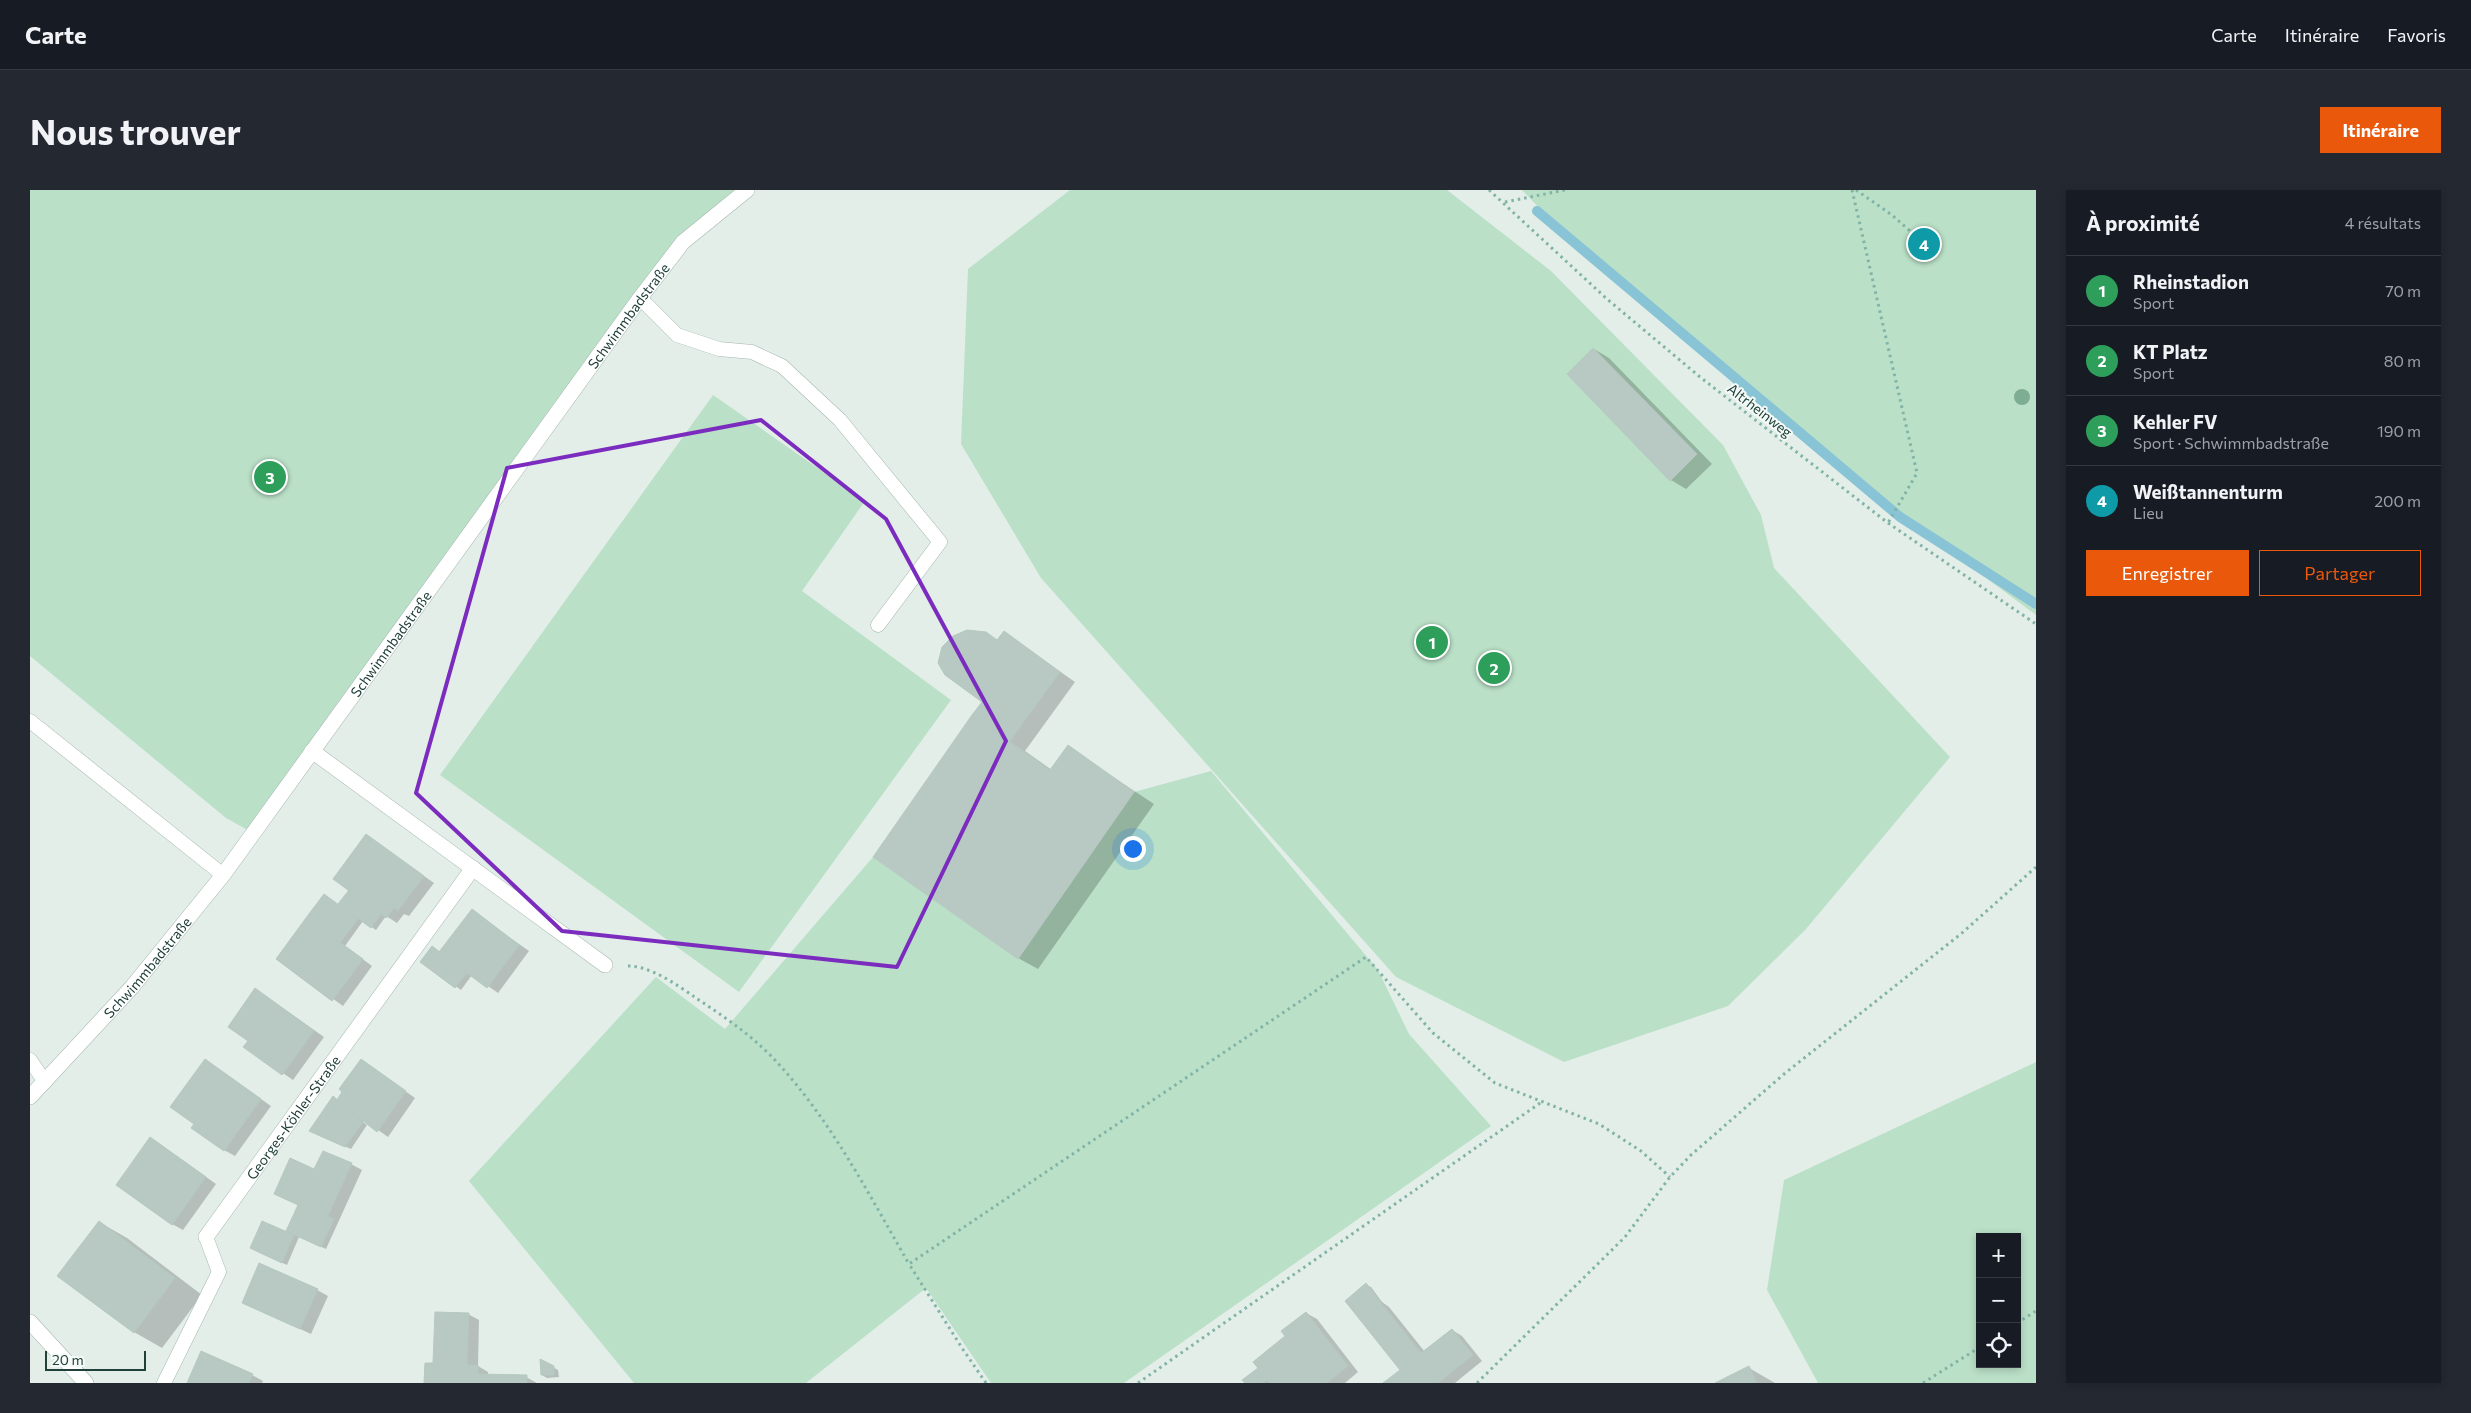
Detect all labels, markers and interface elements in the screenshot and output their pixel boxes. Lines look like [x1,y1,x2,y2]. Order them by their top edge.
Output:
text: Carte [25,20,87,49]
text: Carte [2211,24,2257,46]
text: Itinéraire [2285,24,2359,46]
text: Favoris [2387,24,2446,46]
button: Itinéraire [2320,107,2441,153]
text: Nous trouver [30,109,241,152]
text: À proximité [2086,210,2200,235]
text: 4 résultats [2345,213,2421,232]
pin: 4 [1908,225,1940,263]
street label: Schwimmbadstraße [584,259,672,372]
text: Rheinstadion [2133,270,2249,293]
text: 1 [2098,281,2106,300]
text: 70 m [2385,281,2421,300]
text: Sport [2133,293,2174,312]
text: KT Platz [2133,340,2208,363]
text: 2 [2097,351,2107,370]
text: 80 m [2384,351,2421,370]
text: Sport [2133,363,2174,382]
street label: Altrheinweg [1724,379,1796,441]
text: Kehler FV [2133,410,2218,433]
text: 3 [2097,421,2107,440]
text: 190 m [2377,421,2421,440]
text: Sport · Schwimmbadstraße [2133,433,2329,452]
pin: 3 [254,458,286,496]
text: Weißtannenturm [2133,480,2283,503]
text: 4 [2097,491,2107,510]
text: 200 m [2374,491,2421,510]
text: Lieu [2133,503,2164,522]
button: Enregistrer [2086,550,2249,596]
button: Partager [2259,550,2421,596]
street label: Schwimmbadstraße [346,587,434,700]
pin: 1 [1416,623,1448,661]
pin: 2 [1478,649,1510,687]
your location [1120,836,1146,862]
street label: Schwimmbadstraße [100,913,194,1021]
street label: Georges-Köhler-Straße [242,1052,343,1182]
map controls [1976,1233,2021,1368]
button: + [1976,1233,2021,1278]
button: − [1976,1278,2021,1323]
button: locate [1976,1323,2021,1368]
scale bar [45,1348,146,1371]
text: 20 m [52,1351,84,1368]

